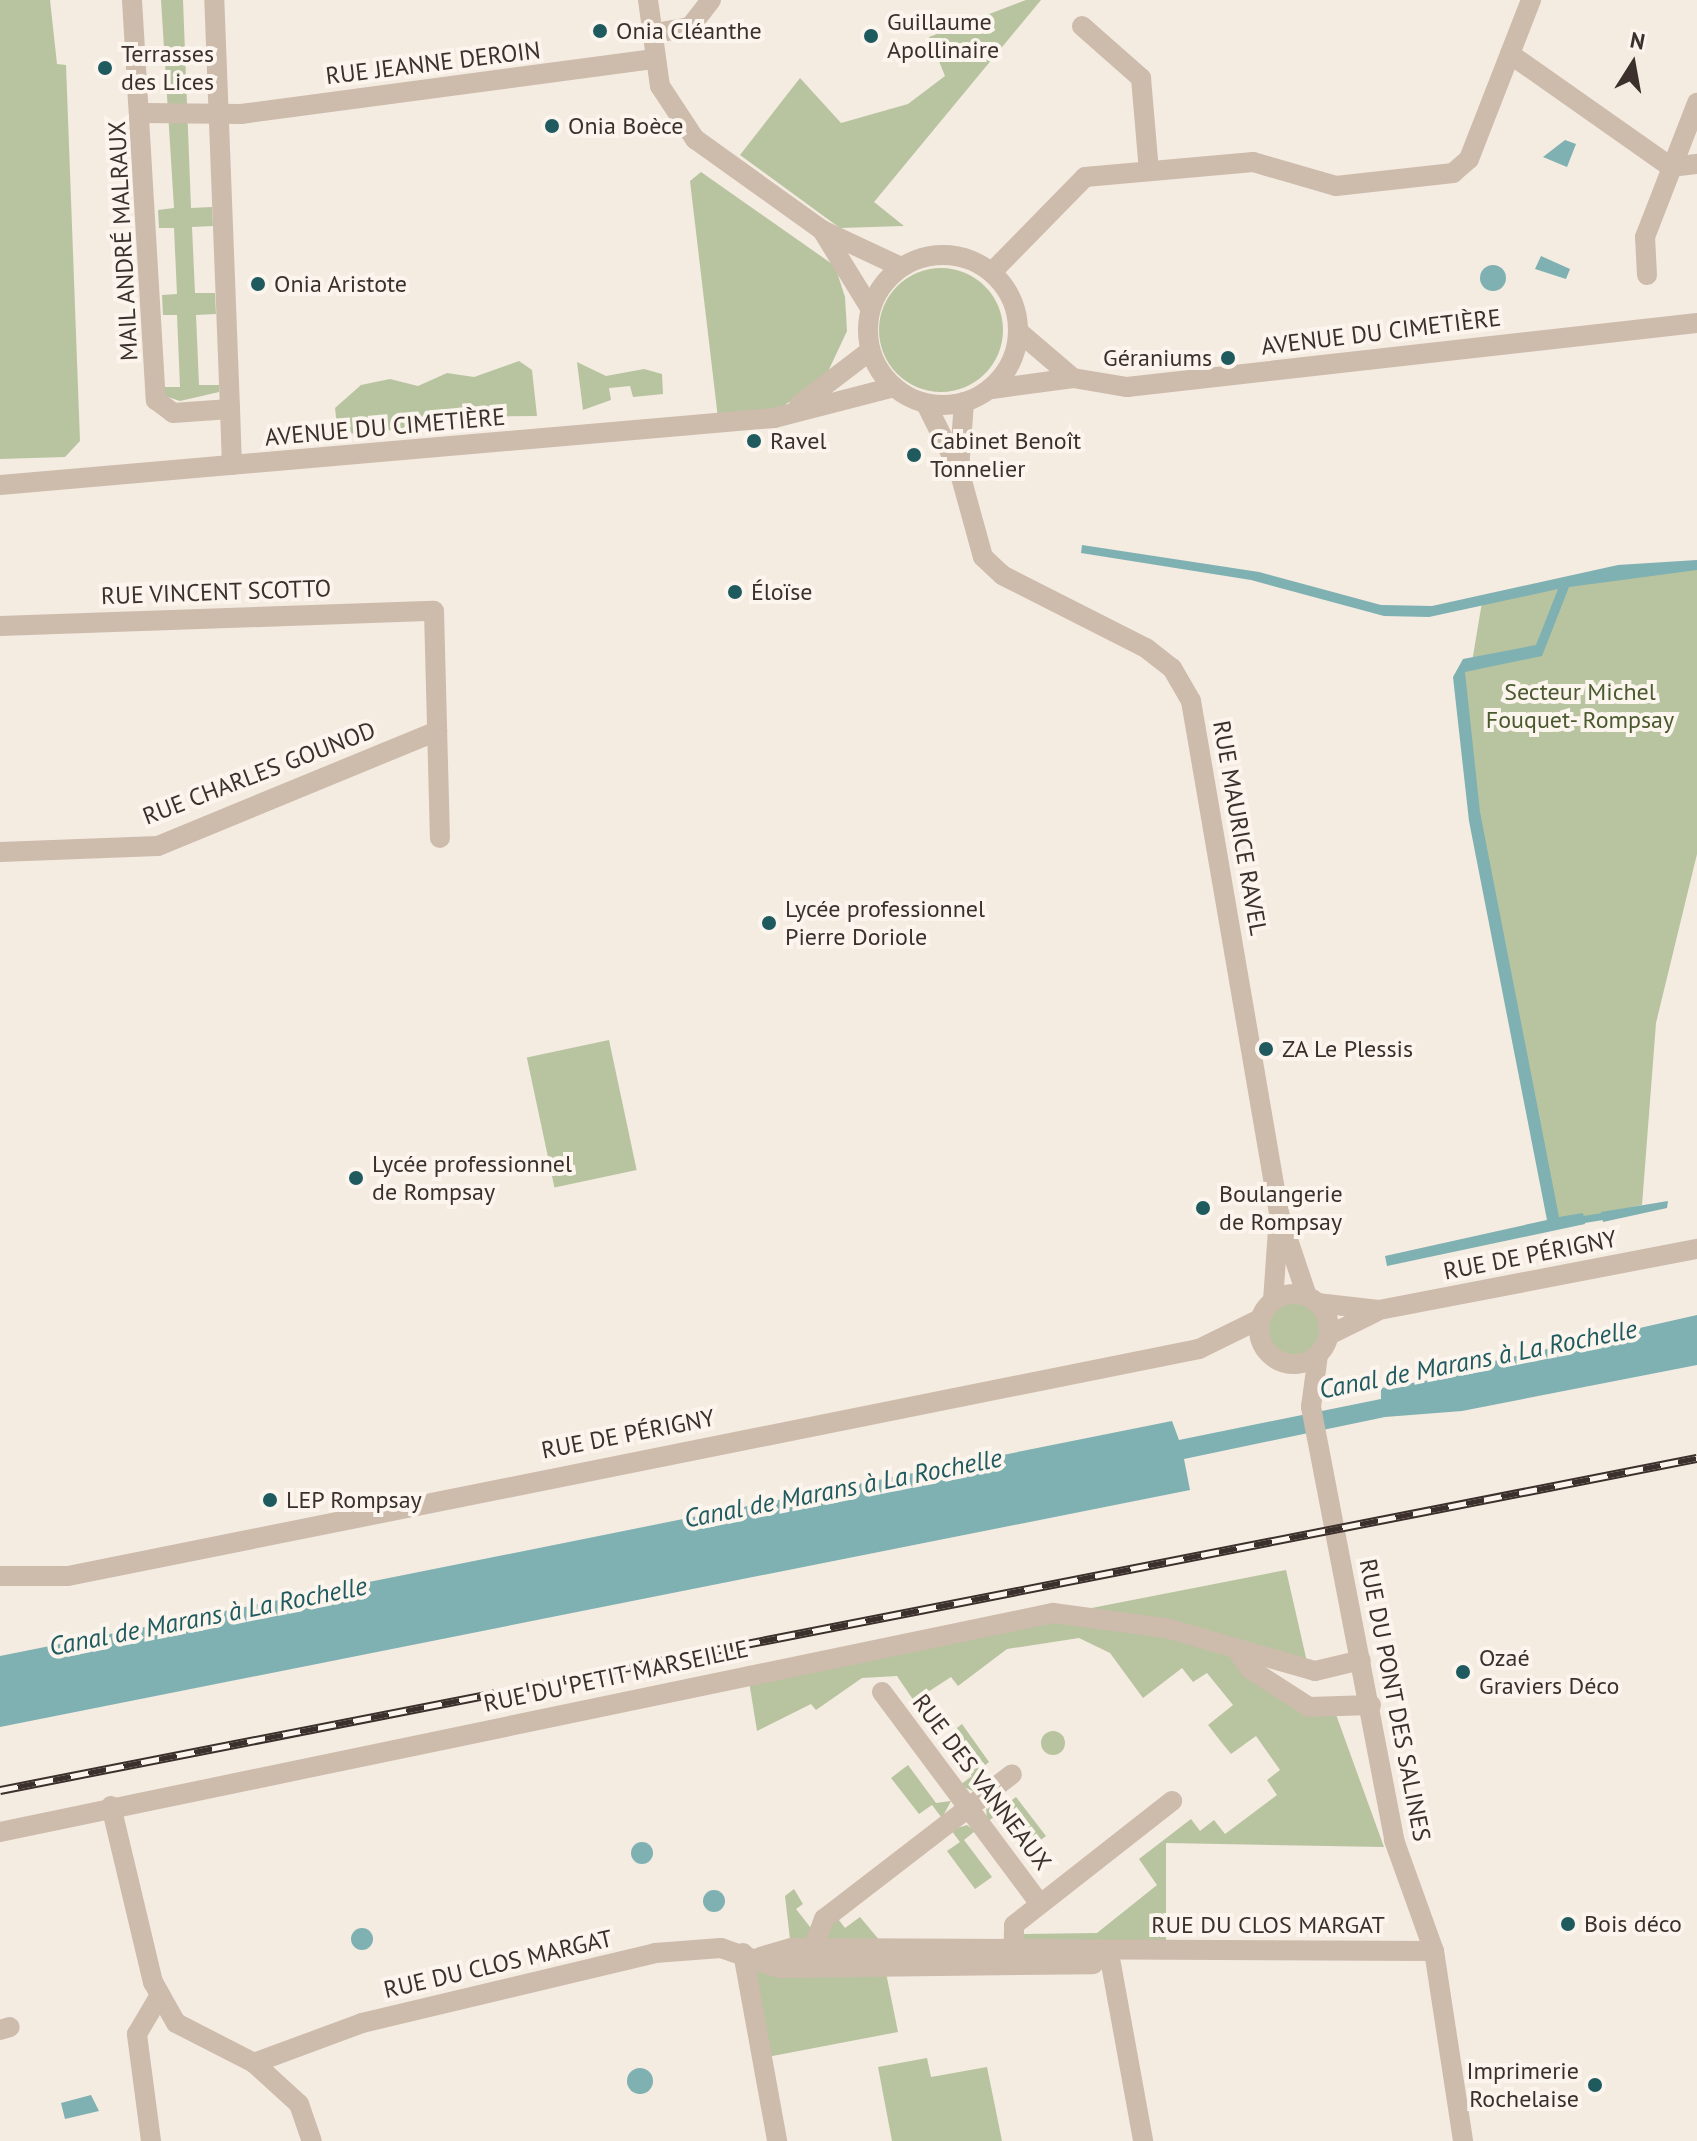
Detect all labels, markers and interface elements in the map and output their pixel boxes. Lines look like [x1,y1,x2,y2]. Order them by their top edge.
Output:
place label: Guillaume Apollinaire [887,8,999,64]
place label: Onia Cléanthe [616,17,762,45]
marker: Onia Cléanthe [591,22,609,40]
north arrow [1593,24,1673,104]
text: N [1628,25,1647,56]
marker: Guillaume Apollinaire [862,27,880,45]
street label: RUE JEANNE DEROIN [324,36,542,90]
place label: Terrasses des Lices [121,40,214,96]
marker: Terrasses des Lices [96,59,114,77]
place label: Onia Boèce [568,112,684,140]
marker: Onia Boèce [543,117,561,135]
street label: MAIL ANDRÉ MALRAUX [102,119,144,363]
place label: Onia Aristote [274,270,408,298]
marker: Onia Aristote [249,275,267,293]
street label: AVENUE DU CIMETIÈRE [1260,303,1502,361]
place label: Géraniums [1103,344,1212,372]
marker: Géraniums [1219,349,1237,367]
street label: AVENUE DU CIMETIÈRE [264,402,506,452]
place label: Ravel [770,427,826,455]
place label: Cabinet Benoît Tonnelier [930,427,1081,483]
marker: Ravel [745,432,763,450]
marker: Cabinet Benoît Tonnelier [905,446,923,464]
street label: RUE VINCENT SCOTTO [100,574,332,610]
place label: Éloïse [751,578,812,606]
marker: Éloïse [726,583,744,601]
park label: Secteur Michel Fouquet- Rompsay [1485,678,1675,734]
street label: RUE CHARLES GOUNOD [139,715,379,831]
street label: RUE MAURICE RAVEL [1207,718,1273,938]
place label: Lycée professionnel Pierre Doriole [785,895,985,951]
marker: Lycée professionnel Pierre Doriole [760,914,778,932]
place label: ZA Le Plessis [1282,1035,1414,1063]
marker: ZA Le Plessis [1257,1040,1275,1058]
place label: Lycée professionnel de Rompsay [372,1150,572,1206]
marker: Lycée professionnel de Rompsay [347,1169,365,1187]
place label: Boulangerie de Rompsay [1219,1180,1343,1236]
marker: Boulangerie de Rompsay [1194,1199,1212,1217]
street label: RUE DE PÉRIGNY [1441,1224,1619,1286]
water label: Canal de Marans à La Rochelle [1316,1313,1640,1405]
street label: RUE DE PÉRIGNY [539,1403,717,1465]
water label: Canal de Marans à La Rochelle [681,1442,1005,1534]
place label: LEP Rompsay [286,1486,423,1514]
marker: LEP Rompsay [261,1491,279,1509]
street label: RUE DU PONT DES SALINES [1353,1556,1437,1844]
water label: Canal de Marans à La Rochelle [46,1570,370,1662]
street label: RUE DU PETIT MARSEILLE [481,1634,751,1718]
place label: Ozaé Graviers Déco [1479,1644,1619,1700]
marker: Ozaé Graviers Déco [1454,1663,1472,1681]
street label: RUE DES VANNEAUX [906,1688,1058,1876]
place label: Bois déco [1584,1910,1682,1938]
street label: RUE DU CLOS MARGAT [1151,1911,1385,1939]
marker: Bois déco [1559,1915,1577,1933]
street label: RUE DU CLOS MARGAT [381,1924,615,2004]
place label: Imprimerie Rochelaise [1466,2057,1579,2113]
marker: Imprimerie Rochelaise [1586,2076,1604,2094]

